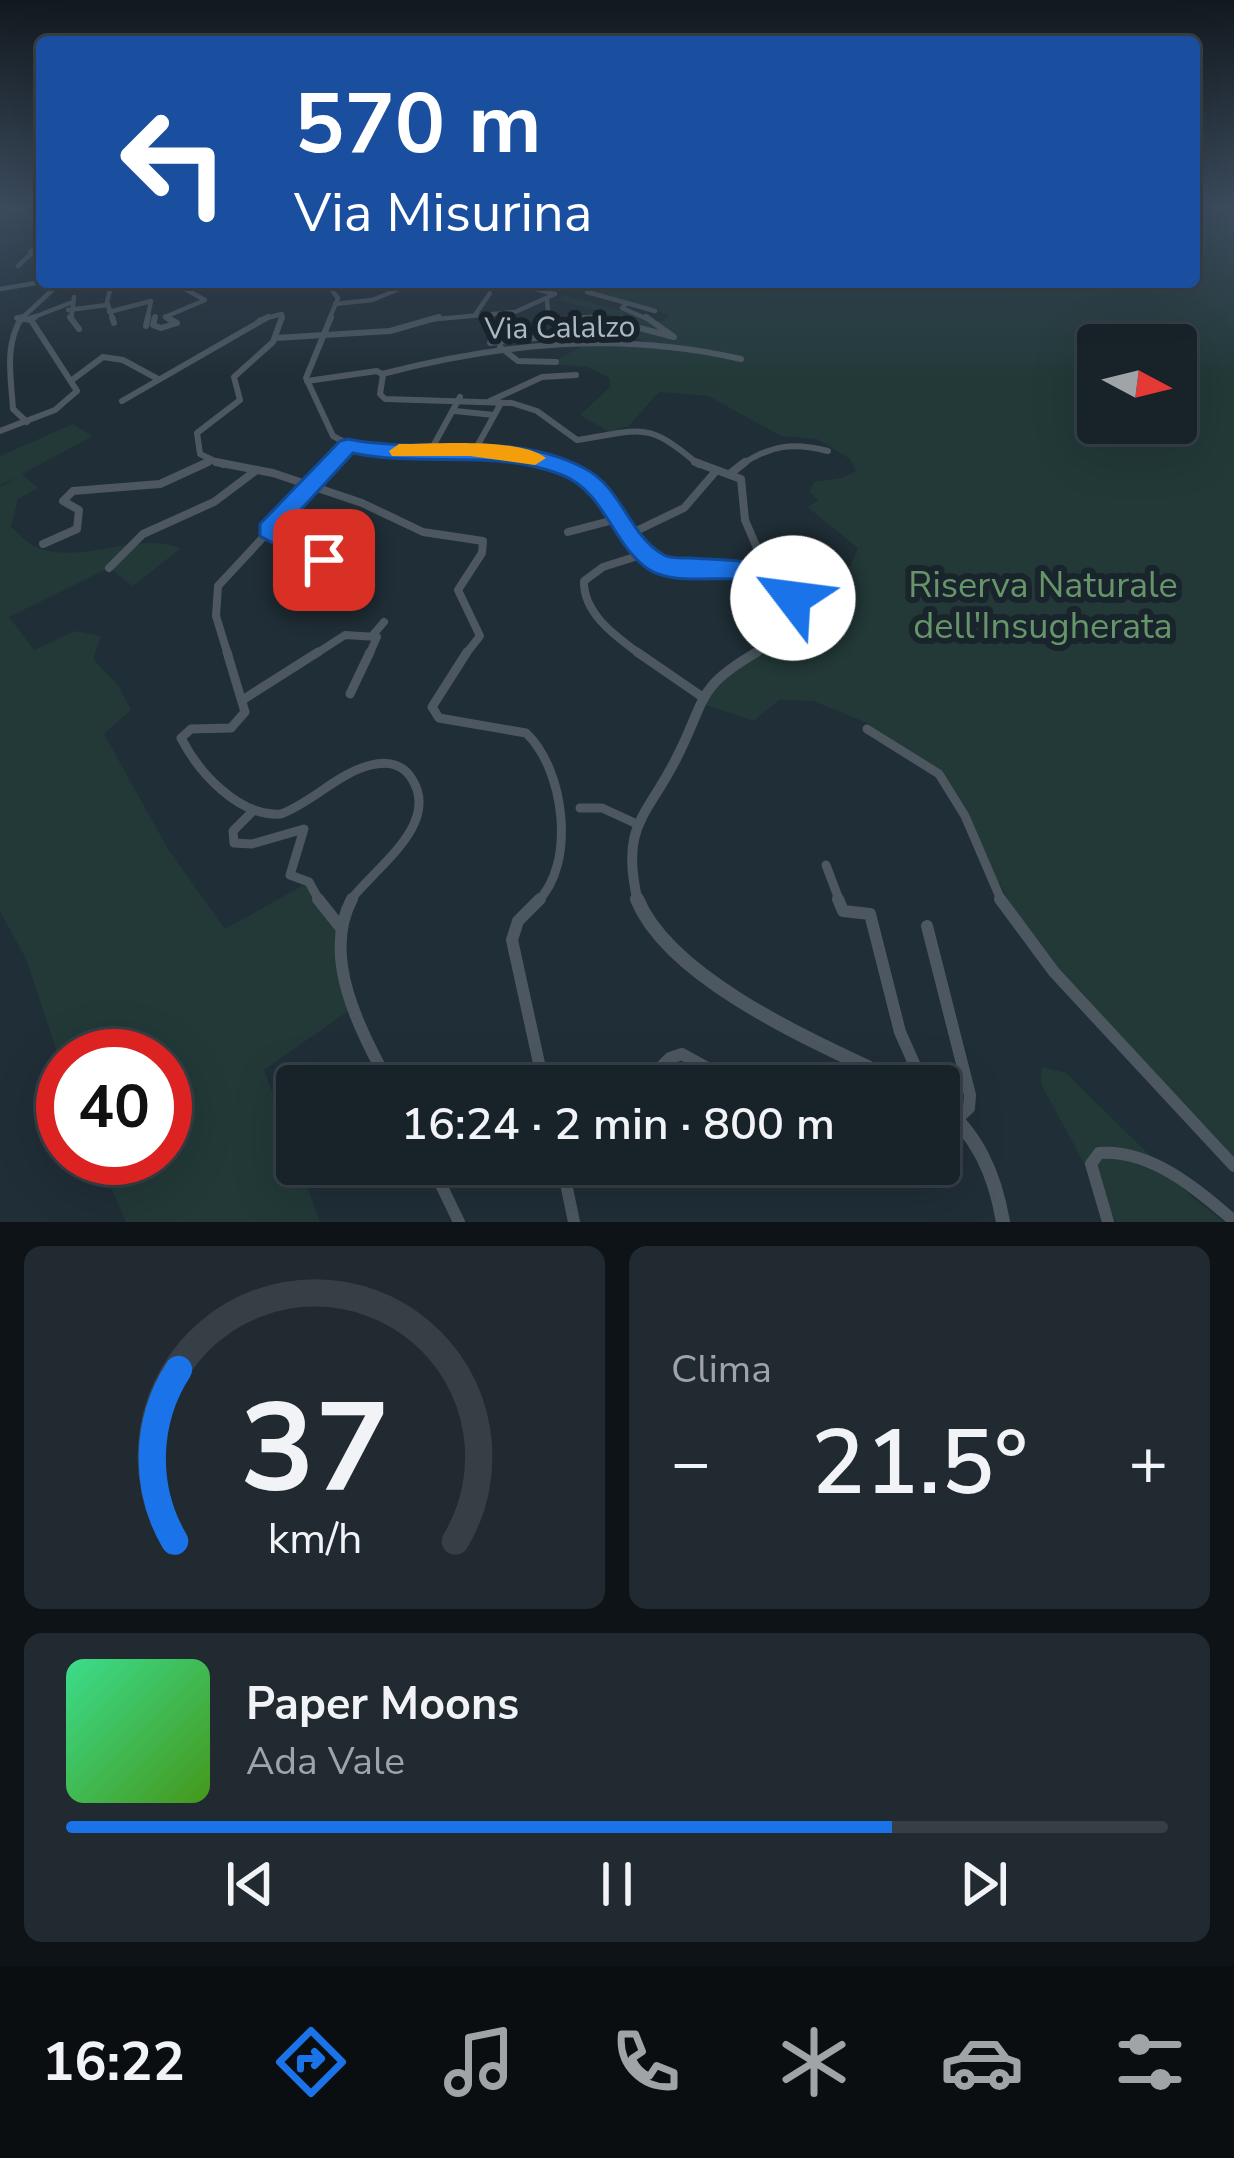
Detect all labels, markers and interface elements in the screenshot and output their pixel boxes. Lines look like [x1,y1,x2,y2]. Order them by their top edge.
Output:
text: 570 m [294,67,542,182]
icon: left [96,84,252,240]
text: Via Misurina [294,176,592,250]
street label: Via Calalzo [483,306,636,350]
north arrow [1077,324,1197,444]
map controls [1077,324,1197,444]
pin [273,509,375,611]
icon: arrive [291,527,357,593]
position arrow [730,535,856,661]
park label: Riserva Naturale dell'Insugherata [908,561,1178,651]
speed limit sign: 40 [36,1029,192,1185]
text: 16:24 · 2 min · 800 m [401,1094,835,1155]
text: Clima [671,1343,772,1396]
text: 37 [240,1364,389,1534]
text: 21.5° [811,1402,1028,1525]
text: − [671,1418,711,1508]
text: + [1128,1418,1168,1508]
text: km/h [267,1509,362,1567]
text: Paper Moons [246,1674,519,1735]
text: Ada Vale [246,1735,405,1788]
icon: previous [217,1851,283,1917]
icon: pause [584,1851,650,1917]
icon: next [951,1851,1017,1917]
icon: directions [269,2020,353,2104]
icon: music [437,2020,521,2104]
icon: phone [604,2020,688,2104]
icon: climate [772,2020,856,2104]
icon: car [940,2020,1024,2104]
icon: filters [1108,2020,1192,2104]
text: 16:22 [42,2025,185,2099]

